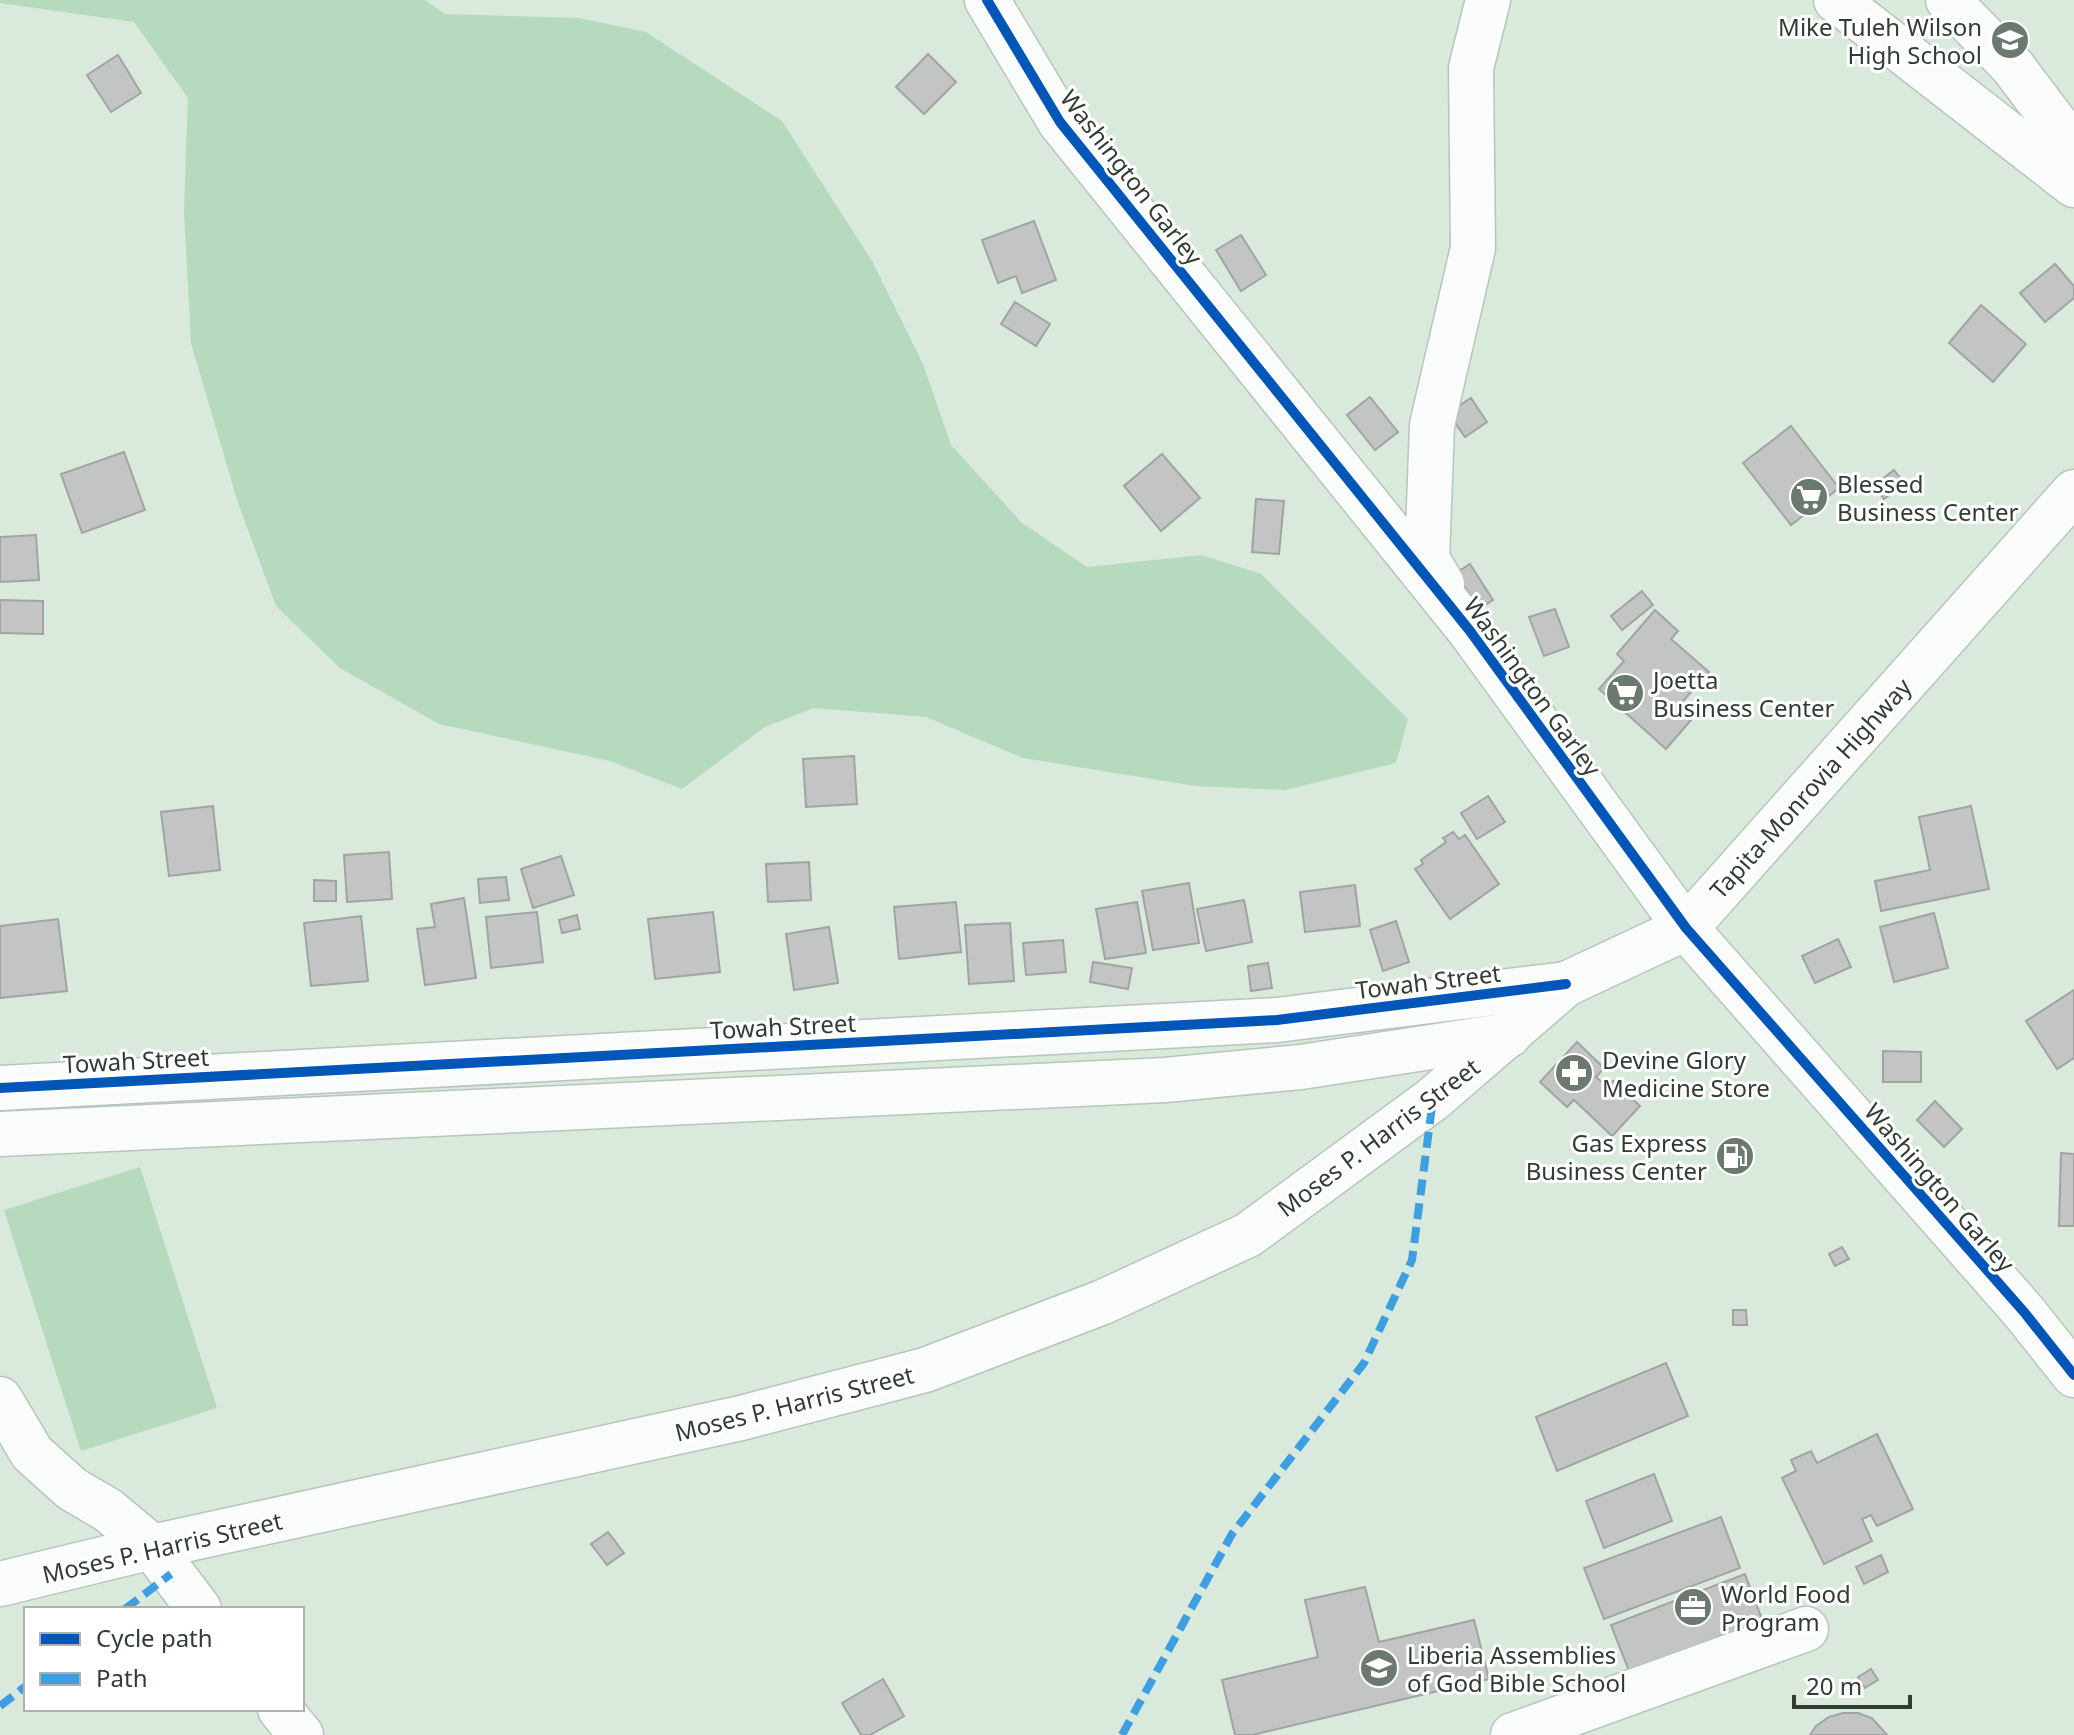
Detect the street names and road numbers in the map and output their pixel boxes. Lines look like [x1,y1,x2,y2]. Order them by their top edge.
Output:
street label: Washington Garley [1053,83,1211,272]
street label: Washington Garley [1457,590,1610,783]
street label: Tapita-Monrovia Highway [1702,670,1919,906]
street label: Towah Street [1353,956,1503,1006]
street label: Towah Street [709,1006,857,1046]
street label: Towah Street [62,1040,210,1080]
street label: Moses P. Harris Street [1270,1050,1486,1224]
street label: Washington Garley [1857,1095,2023,1279]
street label: Moses P. Harris Street [671,1357,917,1449]
street label: Moses P. Harris Street [39,1503,285,1591]

